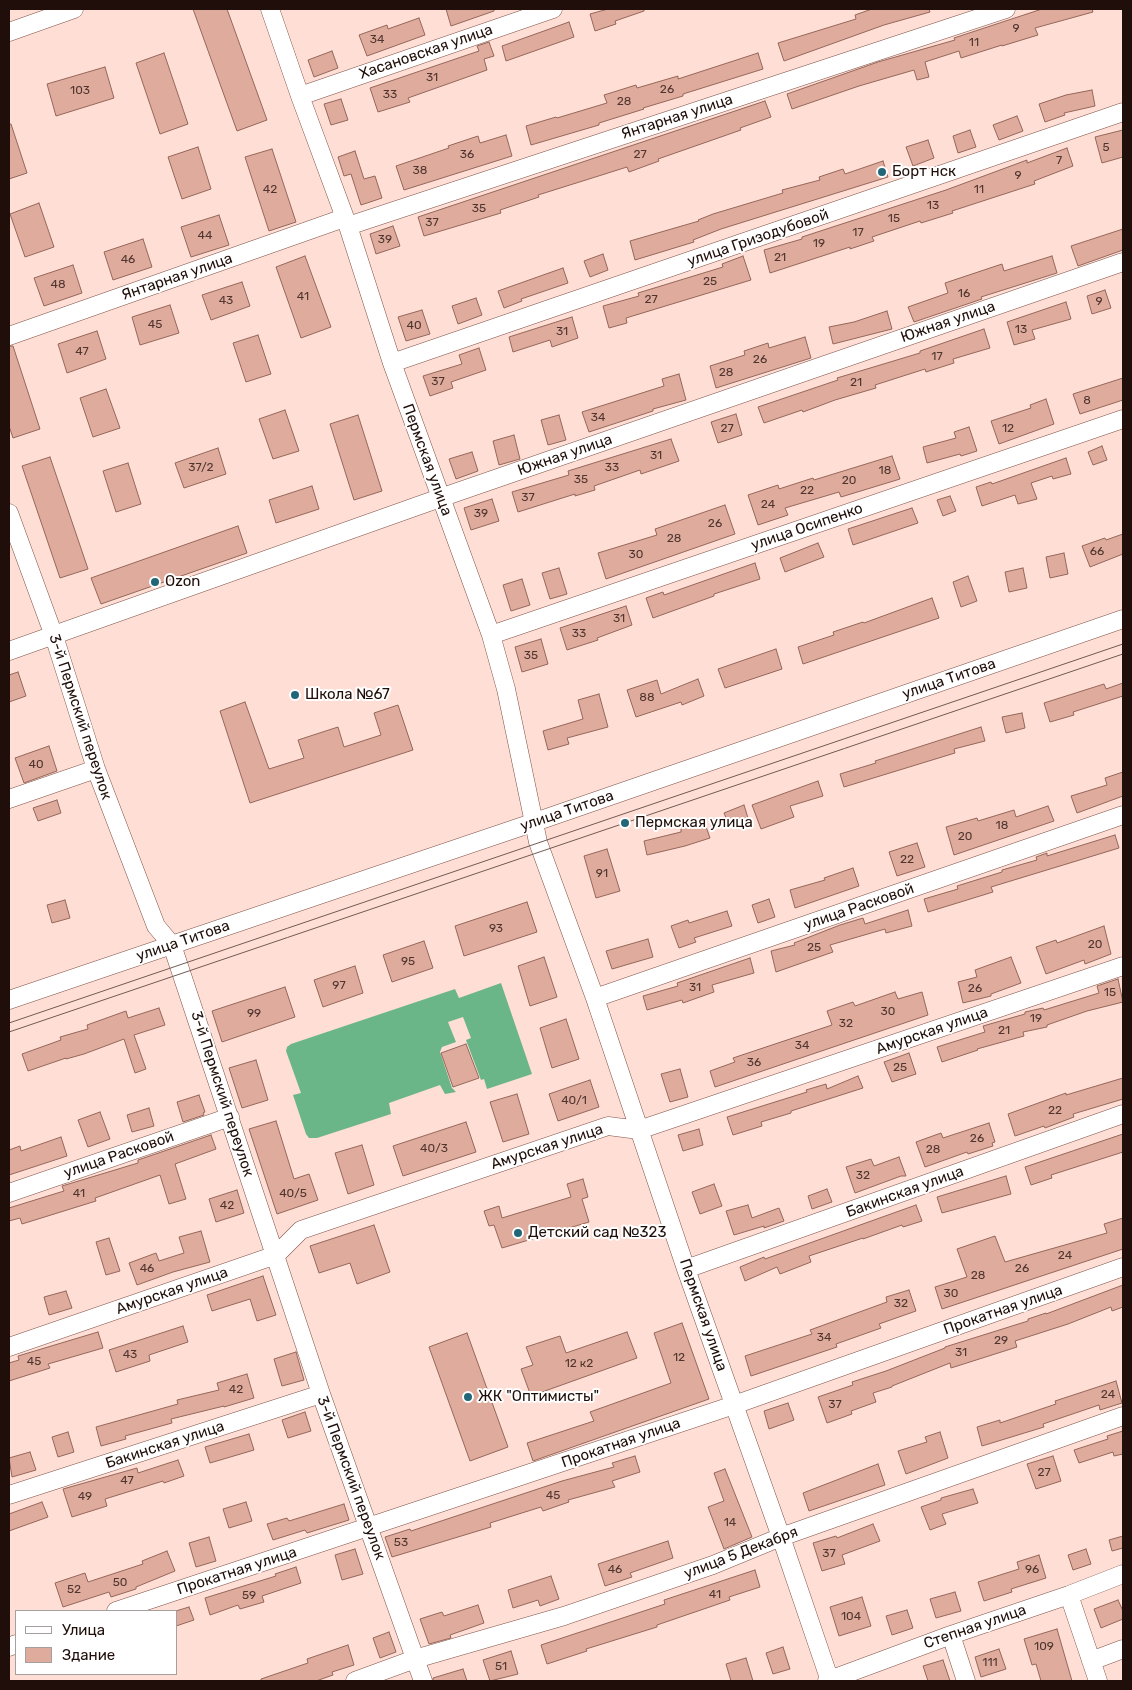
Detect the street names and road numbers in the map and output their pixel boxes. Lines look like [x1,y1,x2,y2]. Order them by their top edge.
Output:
street label: Хасановская улица [357,21,495,83]
street label: Янтарная улица [619,90,735,144]
street label: улица Гризодубовой [685,205,831,271]
street label: Янтарная улица [119,250,235,304]
street label: Южная улица [898,297,998,347]
street label: Пермская улица [398,402,456,518]
street label: Южная улица [515,430,615,480]
street label: улица Осипенко [749,499,865,555]
street label: 3-й Пермский переулок [45,632,115,802]
street label: улица Титова [900,655,998,703]
street label: улица Титова [518,787,616,835]
street label: улица Расковой [801,880,917,934]
street label: улица Титова [134,917,232,965]
street label: Амурская улица [874,1003,990,1059]
street label: 3-й Пермский переулок [187,1009,257,1179]
street label: Амурская улица [489,1120,605,1174]
street label: улица Расковой [61,1128,177,1182]
street label: Бакинская улица [844,1162,966,1222]
street label: Пермская улица [675,1256,731,1374]
street label: Амурская улица [114,1263,230,1319]
street label: Прокатная улица [941,1281,1065,1339]
street label: 3-й Пермский переулок [313,1394,389,1562]
street label: Прокатная улица [559,1414,683,1472]
street label: Бакинская улица [103,1417,227,1473]
street label: улица 5 Декабря [681,1523,801,1583]
street label: Прокатная улица [175,1543,299,1599]
street label: Степная улица [921,1601,1029,1653]

